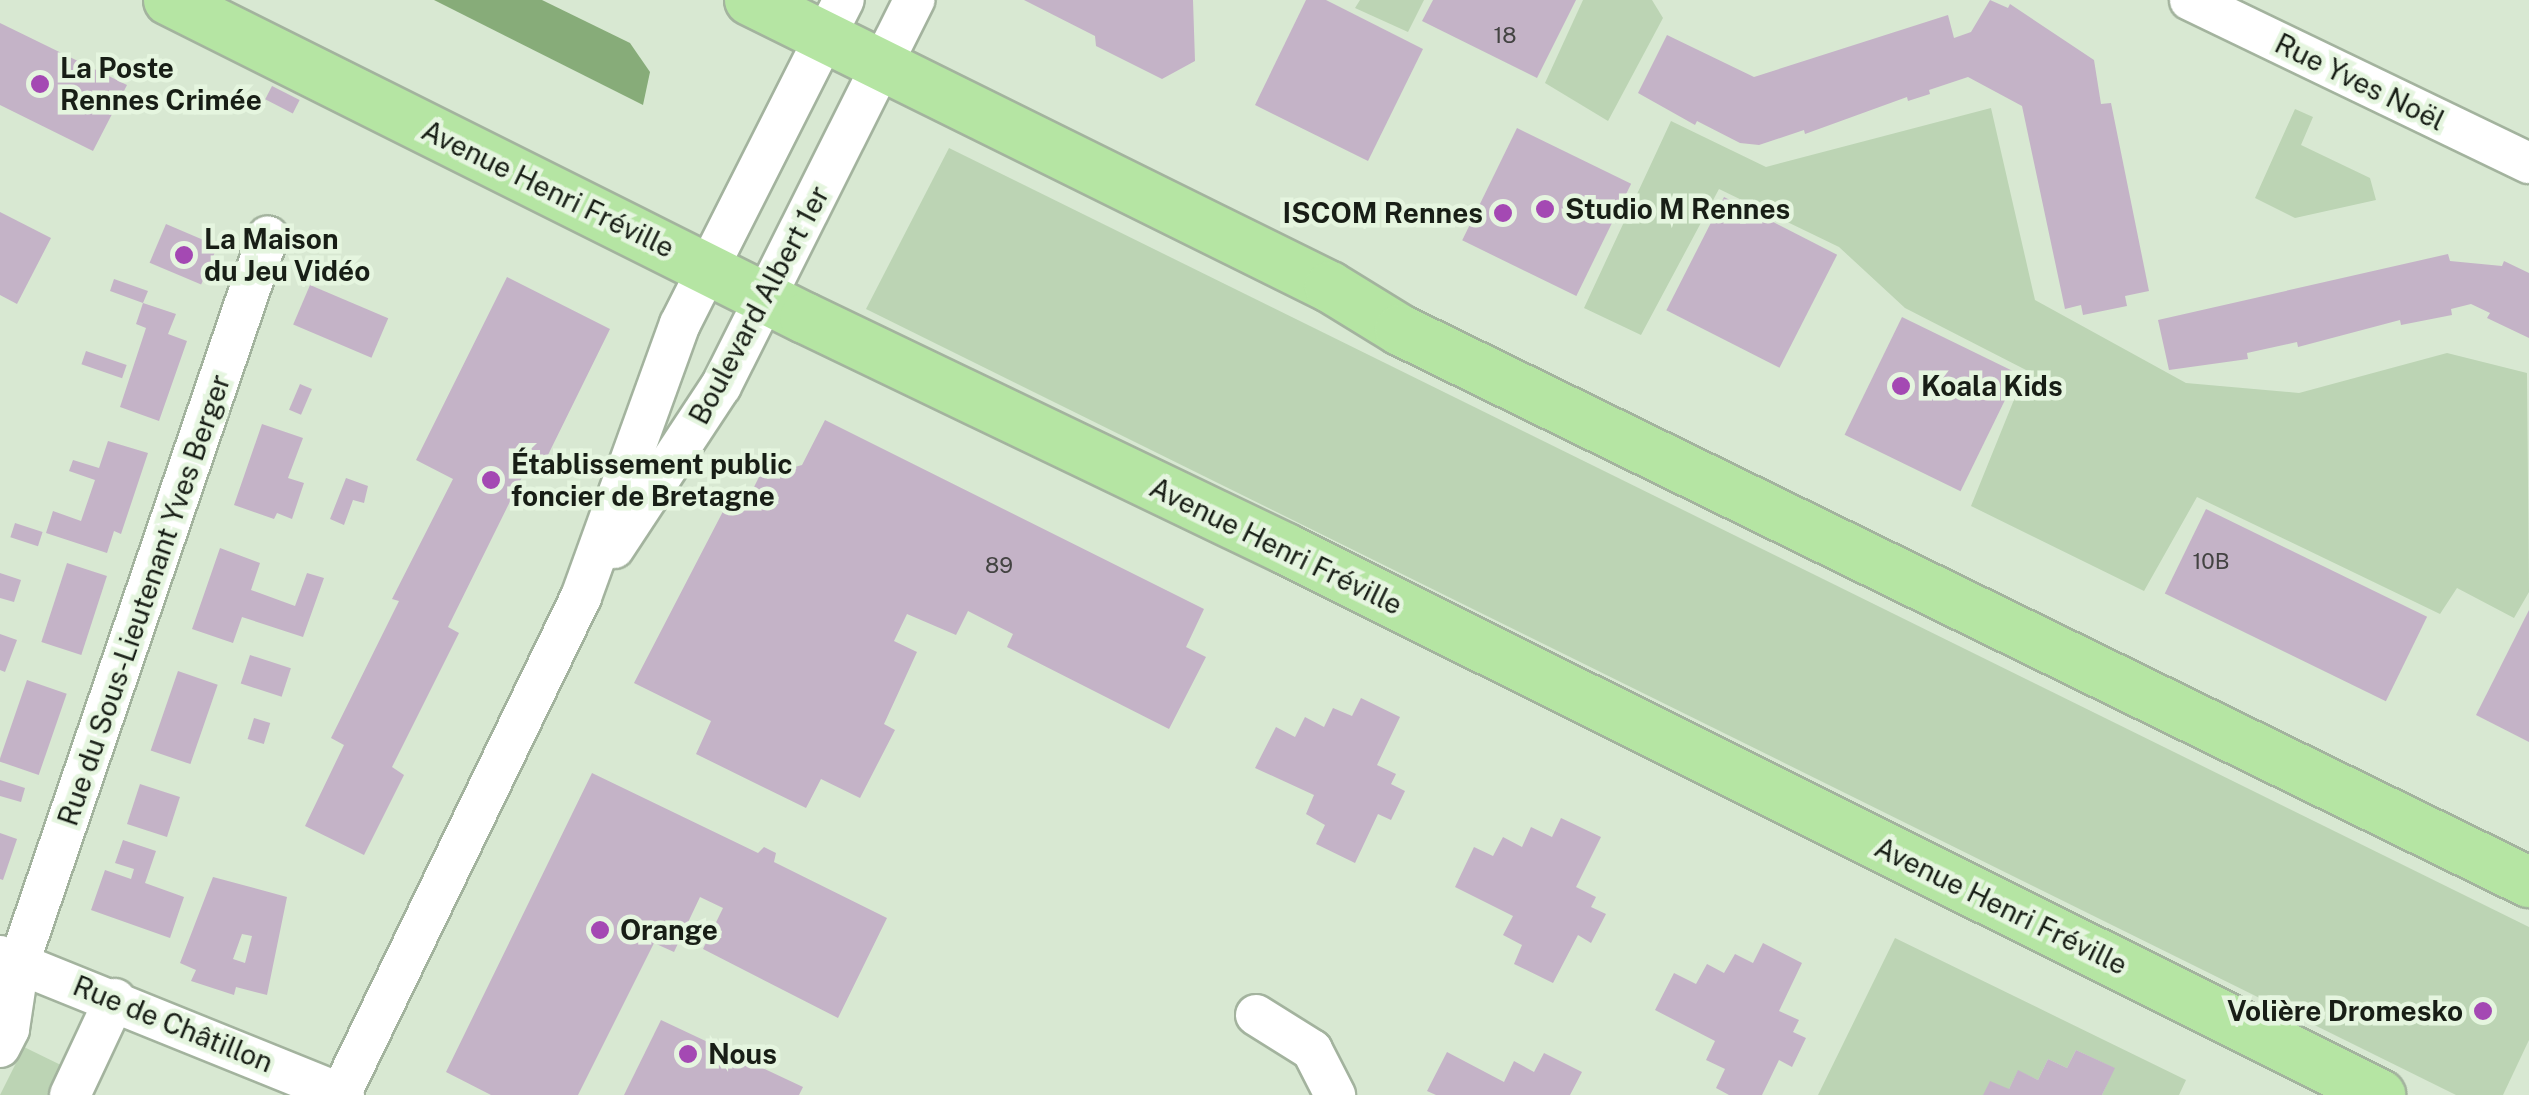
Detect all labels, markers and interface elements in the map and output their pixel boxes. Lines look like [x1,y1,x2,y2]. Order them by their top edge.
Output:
house number: 18 [1493,23,1517,49]
street label: Rue Yves Noël [2269,26,2451,138]
place label: La Poste Rennes Crimée [60,51,262,117]
marker: La Poste Rennes Crimée [29,73,51,95]
street label: Avenue Henri Fréville [416,113,680,265]
street label: Boulevard Albert 1er [682,180,836,430]
place label: Studio M Rennes [1565,192,1790,226]
place label: ISCOM Rennes [1283,196,1483,230]
marker: Studio M Rennes [1534,198,1556,220]
marker: ISCOM Rennes [1492,202,1514,224]
place label: La Maison du Jeu Vidéo [204,222,371,288]
marker: La Maison du Jeu Vidéo [173,244,195,266]
place label: Koala Kids [1921,369,2063,403]
street label: Rue du Sous-Lieutenant Yves Berger [51,370,237,830]
marker: Koala Kids [1890,375,1912,397]
place label: Établissement public foncier de Bretagne [511,447,793,513]
marker: Établissement public foncier de Bretagne [480,469,502,491]
street label: Avenue Henri Fréville [1144,470,1408,622]
house number: 10B [2192,549,2230,575]
house number: 89 [985,553,1013,579]
street label: Avenue Henri Fréville [1869,830,2133,982]
place label: Orange [620,913,718,947]
marker: Orange [589,919,611,941]
street label: Rue de Châtillon [68,969,278,1079]
place label: Volière Dromesko [2227,994,2463,1028]
marker: Volière Dromesko [2472,1000,2494,1022]
place label: Nous [708,1037,777,1071]
marker: Nous [677,1043,699,1065]

